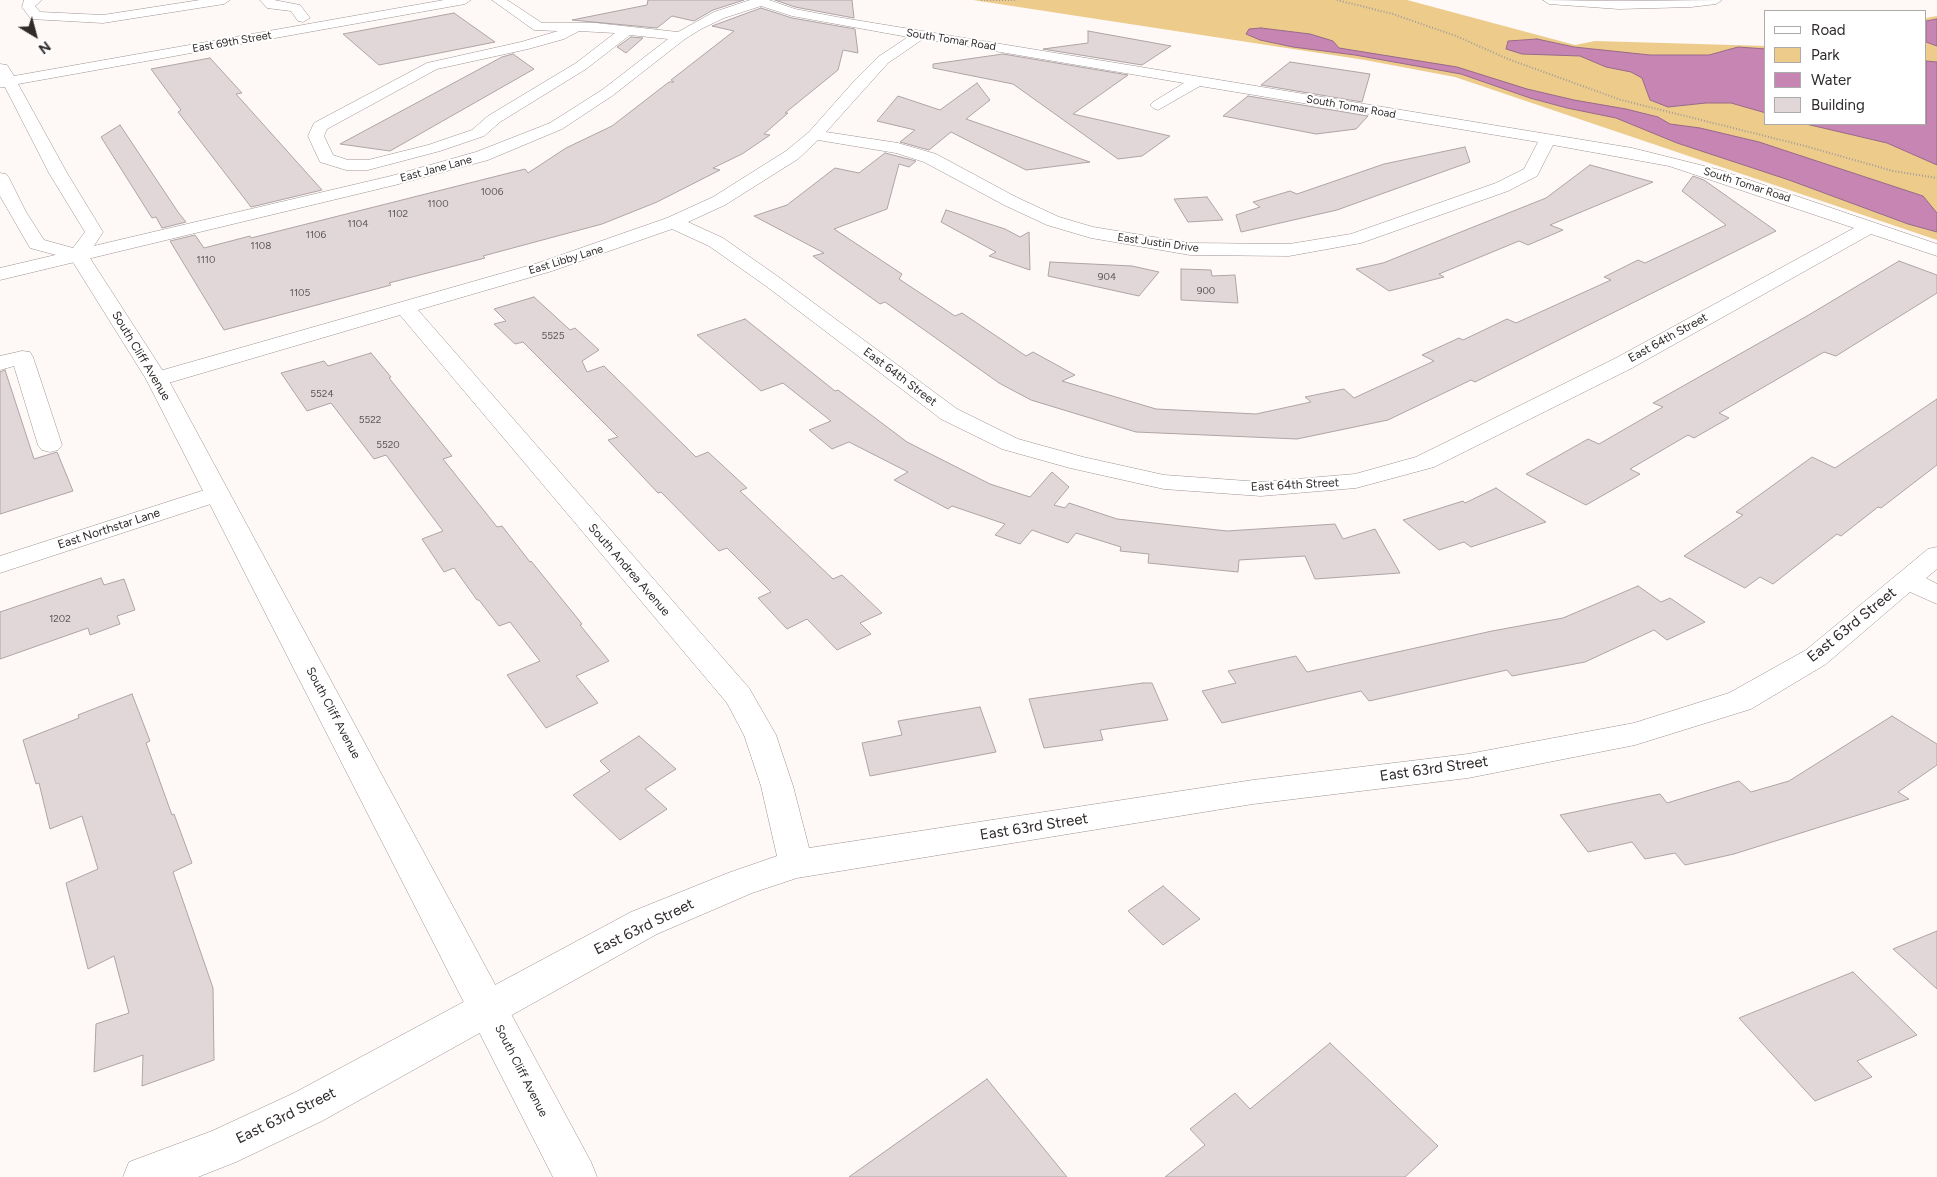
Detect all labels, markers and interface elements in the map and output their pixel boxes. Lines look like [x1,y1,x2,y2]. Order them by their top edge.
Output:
north arrow [10,10,60,60]
legend [1764,10,1927,125]
text: Road [1811,21,1846,39]
street label: South Tomar Road [905,26,997,54]
street label: East 69th Street [191,29,273,55]
text: N [35,37,54,57]
text: Park [1811,46,1840,64]
text: Water [1811,71,1851,89]
street label: South Tomar Road [1305,93,1397,121]
text: Building [1811,96,1865,114]
street label: East Jane Lane [399,153,473,185]
street label: South Tomar Road [1702,165,1792,205]
house number: 1006 [481,186,503,198]
house number: 1100 [427,198,449,210]
house number: 1102 [388,208,408,220]
house number: 1104 [348,218,368,230]
house number: 1106 [306,229,326,241]
street label: East Justin Drive [1116,231,1200,255]
house number: 1108 [251,240,271,252]
street label: East Libby Lane [527,242,605,278]
house number: 1110 [197,254,215,266]
house number: 904 [1098,271,1116,283]
house number: 900 [1197,285,1215,297]
house number: 1105 [290,287,310,299]
street label: South Cliff Avenue [109,309,173,403]
street label: East 64th Street [1626,310,1710,366]
house number: 5525 [542,330,564,342]
street label: East 64th Street [860,345,940,409]
house number: 5524 [310,388,334,400]
house number: 5522 [359,414,381,426]
house number: 5520 [376,439,400,451]
street label: East 64th Street [1251,475,1339,495]
street label: East Northstar Lane [56,506,162,552]
street label: South Andrea Avenue [585,521,673,619]
street label: East 63rd Street [1804,584,1900,666]
house number: 1202 [49,613,71,625]
street label: South Cliff Avenue [303,665,363,761]
street label: East 63rd Street [1379,752,1489,786]
street label: East 63rd Street [979,810,1089,844]
street label: East 63rd Street [591,895,697,959]
street label: South Cliff Avenue [492,1022,550,1120]
street label: East 63rd Street [233,1084,339,1148]

